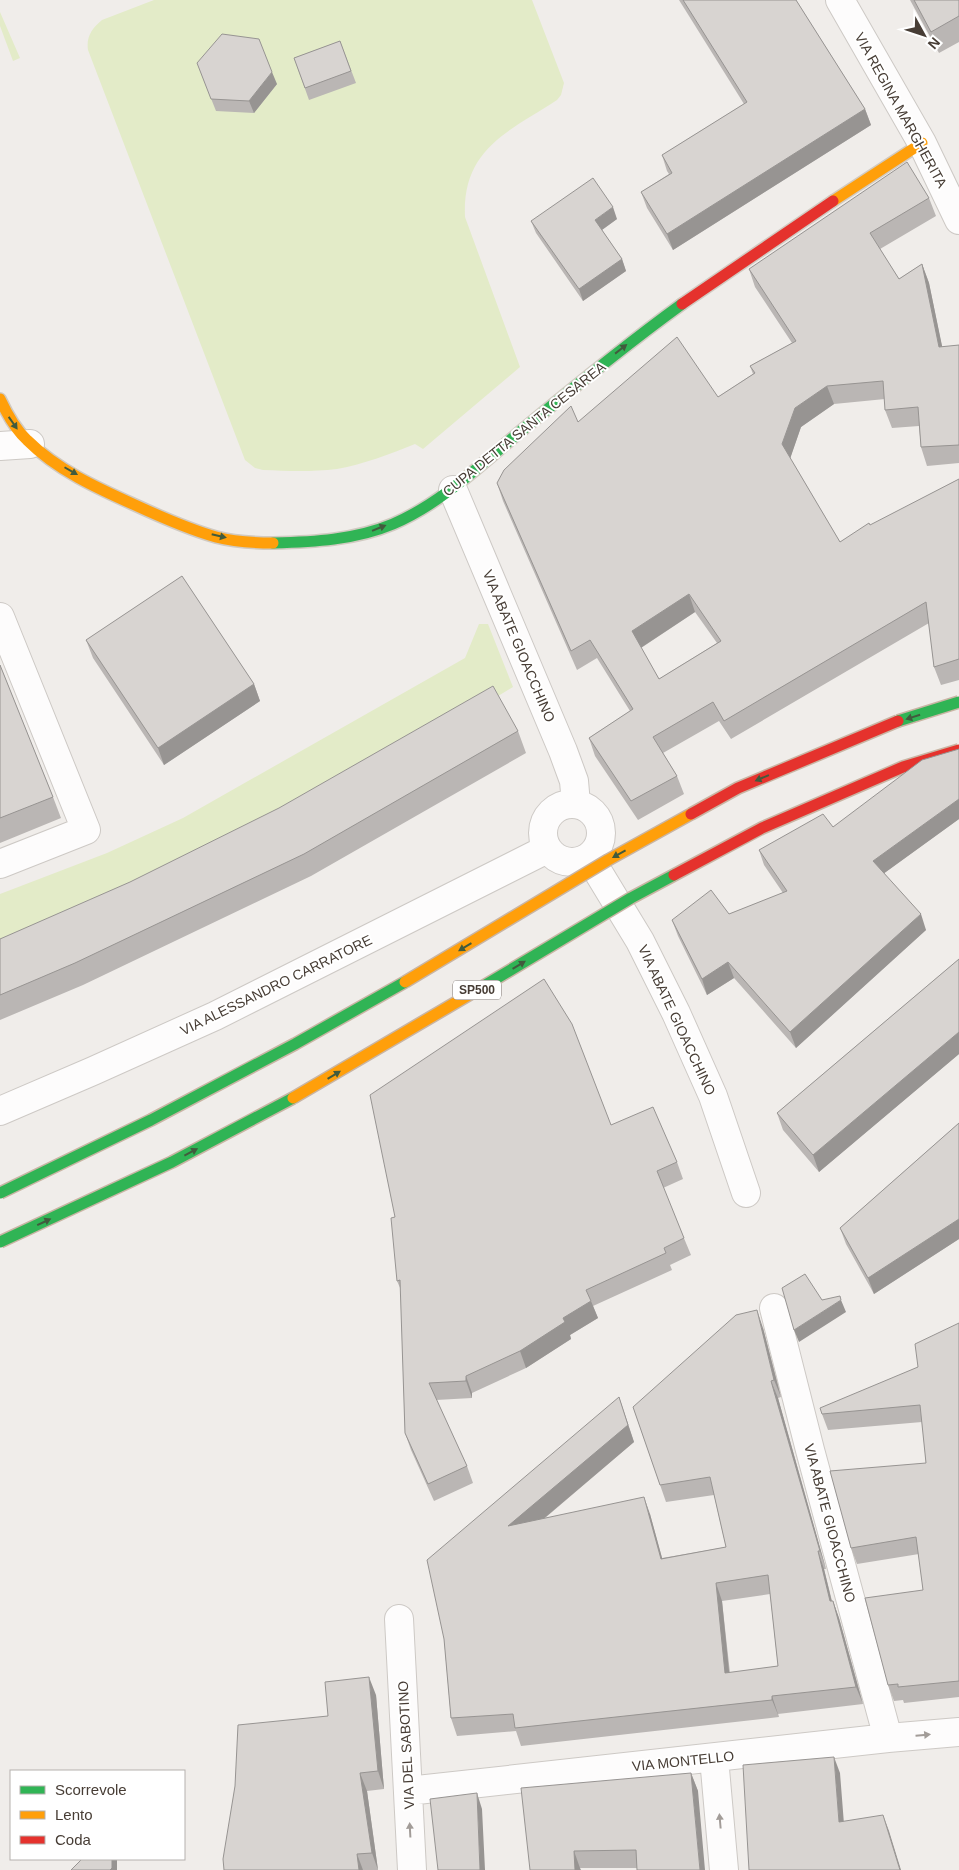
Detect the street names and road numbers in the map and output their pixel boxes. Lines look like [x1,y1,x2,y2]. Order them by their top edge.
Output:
street label: VIA REGINA MARGHERITA [851,29,951,191]
street label: CUPA DETTA SANTA CESAREA [439,358,609,500]
street label: VIA ABATE GIOACCHINO [480,567,558,725]
street label: VIA ALESSANDRO CARRATORE [178,932,374,1038]
street label: VIA ABATE GIOACCHINO [635,942,719,1098]
road number: SP500 [453,980,501,1000]
street label: VIA ABATE GIOACCHINO [801,1442,859,1604]
street label: VIA DEL SABOTINO [395,1680,417,1810]
street label: VIA MONTELLO [631,1748,735,1774]

